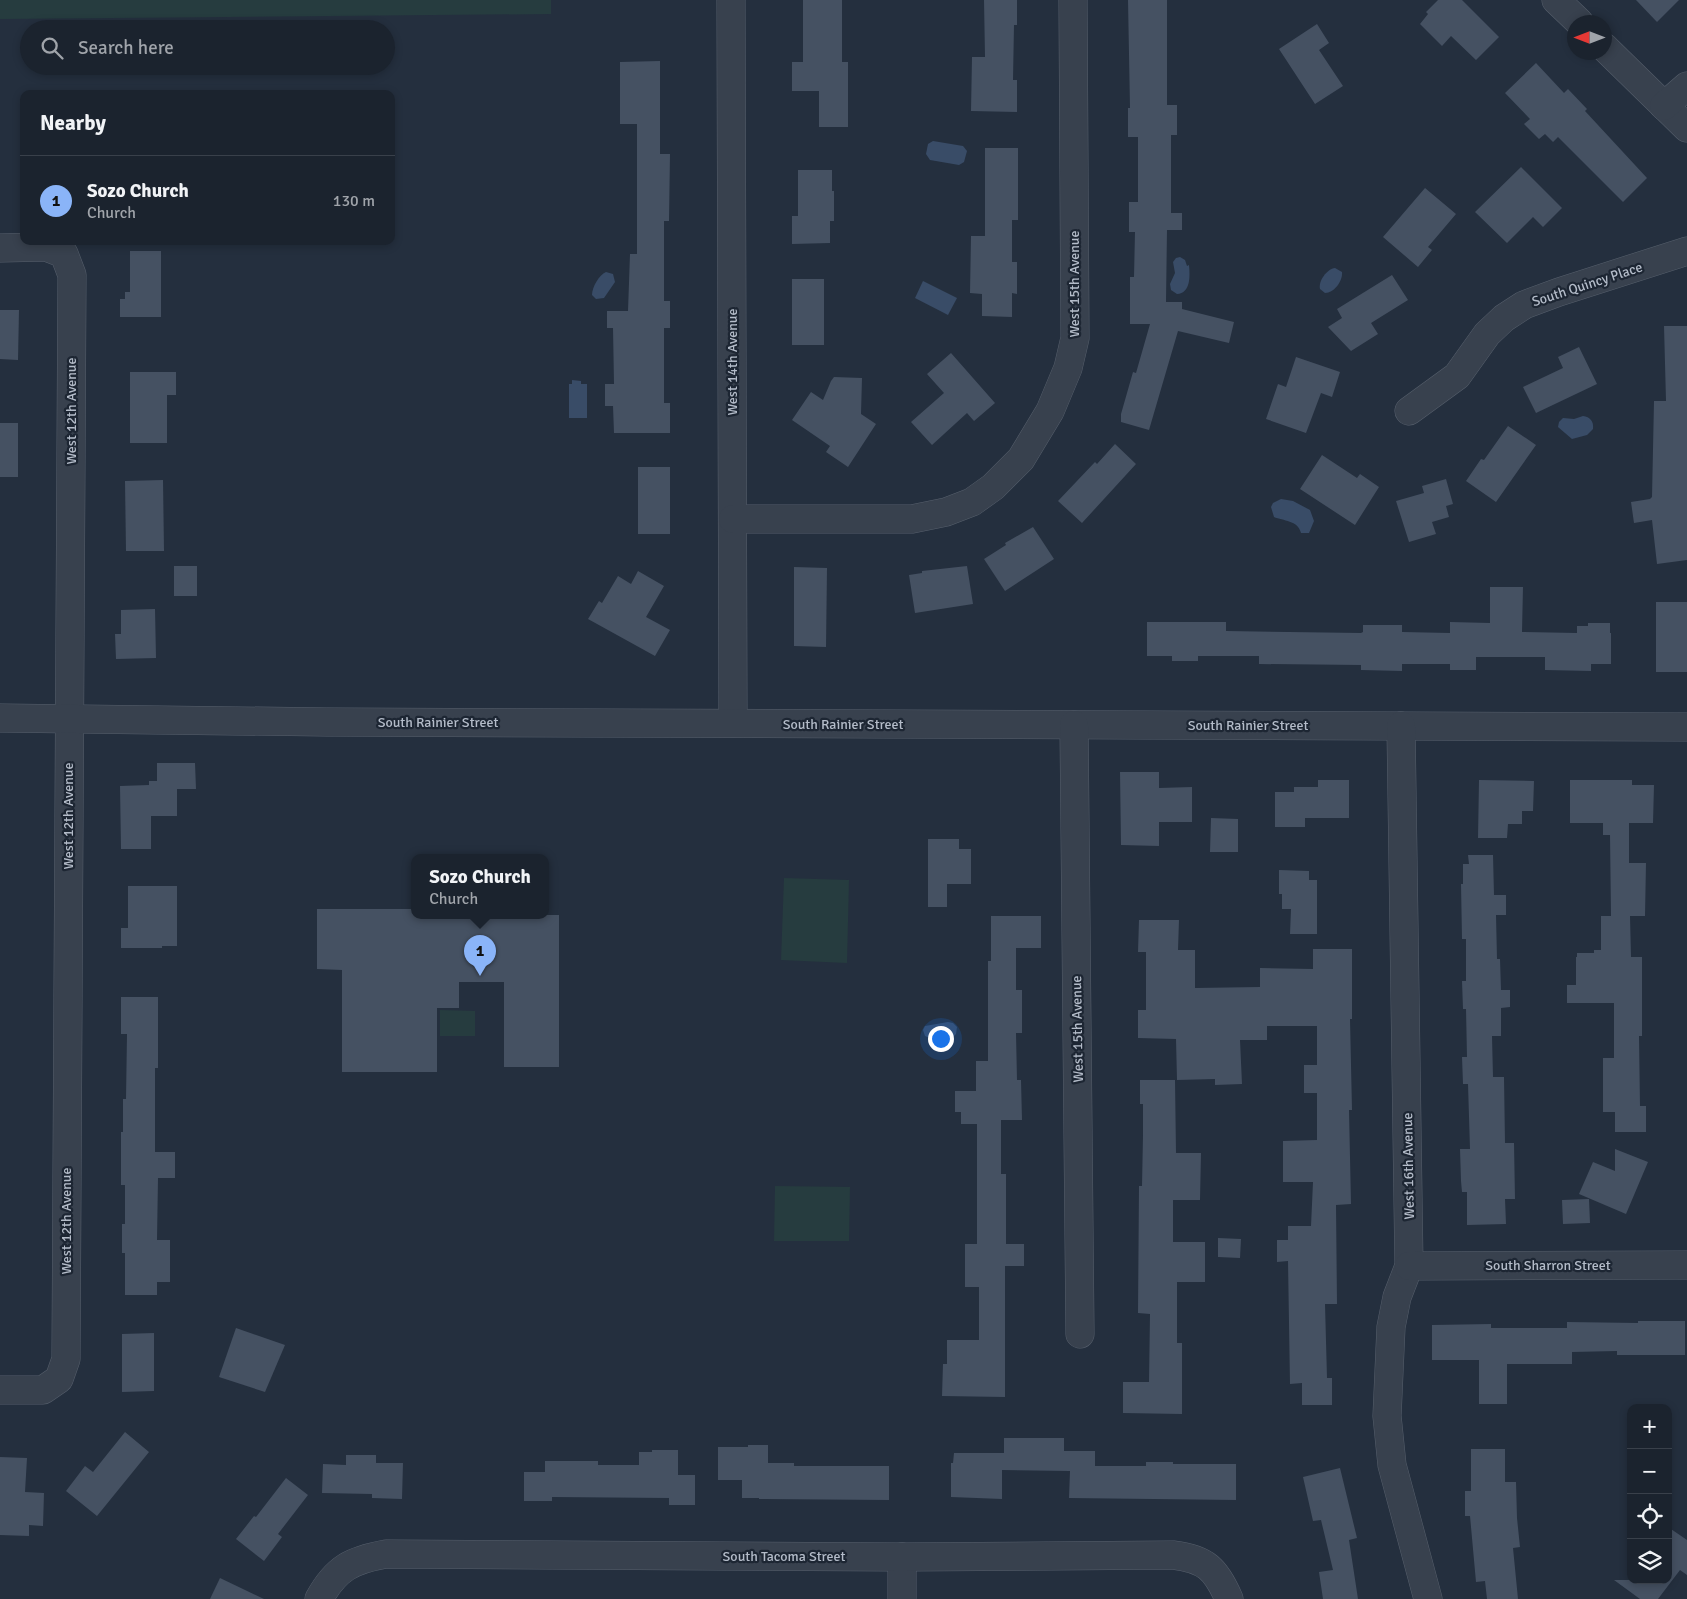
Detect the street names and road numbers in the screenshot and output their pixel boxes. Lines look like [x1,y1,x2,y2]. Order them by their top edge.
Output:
street label: West 15th Avenue [1066,231,1083,337]
street label: South Quincy Place [1530,259,1645,310]
street label: West 14th Avenue [724,309,741,415]
street label: West 12th Avenue [63,358,80,464]
street label: South Rainier Street [378,714,498,731]
street label: South Rainier Street [783,716,903,733]
street label: South Rainier Street [1188,717,1308,734]
street label: West 12th Avenue [60,763,77,869]
street label: West 15th Avenue [1068,975,1087,1083]
street label: West 16th Avenue [1399,1112,1418,1220]
street label: West 12th Avenue [58,1168,75,1274]
street label: South Sharron Street [1485,1257,1611,1274]
street label: South Tacoma Street [723,1548,846,1565]

